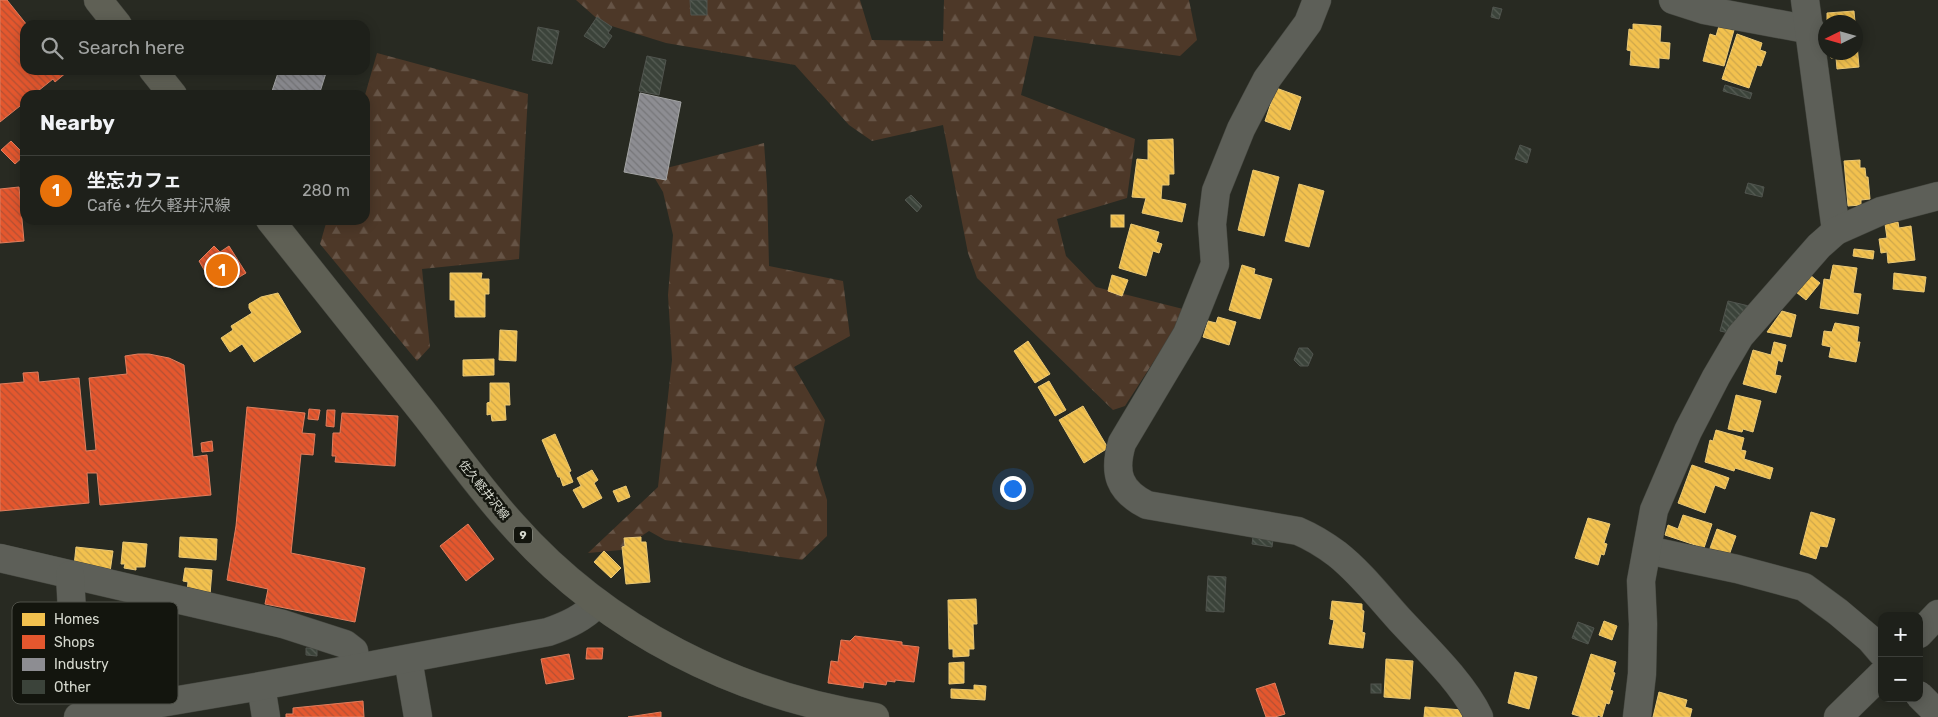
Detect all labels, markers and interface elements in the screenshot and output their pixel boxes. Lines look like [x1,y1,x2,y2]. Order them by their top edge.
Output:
north arrow [1818,15,1863,60]
search box [20,20,370,75]
icon: search [38,34,66,62]
text: Search here [78,36,185,59]
text: Nearby [40,110,115,135]
text: 坐忘カフェ [87,169,182,192]
text: 1 [52,181,60,200]
text: 280 m [302,181,350,200]
text: Café · 佐久軽井沢線 [87,196,231,215]
pin: 1 [206,251,238,289]
street label: 佐久軽井沢線 [456,458,512,522]
your location [1000,476,1026,502]
road number: 9 [514,526,532,544]
legend [12,602,178,704]
text: Homes [54,611,99,628]
map controls [1878,612,1923,702]
button: + [1878,612,1923,657]
text: Shops [54,634,95,651]
text: Industry [54,656,109,673]
button: − [1878,657,1923,702]
text: Other [54,679,91,696]

